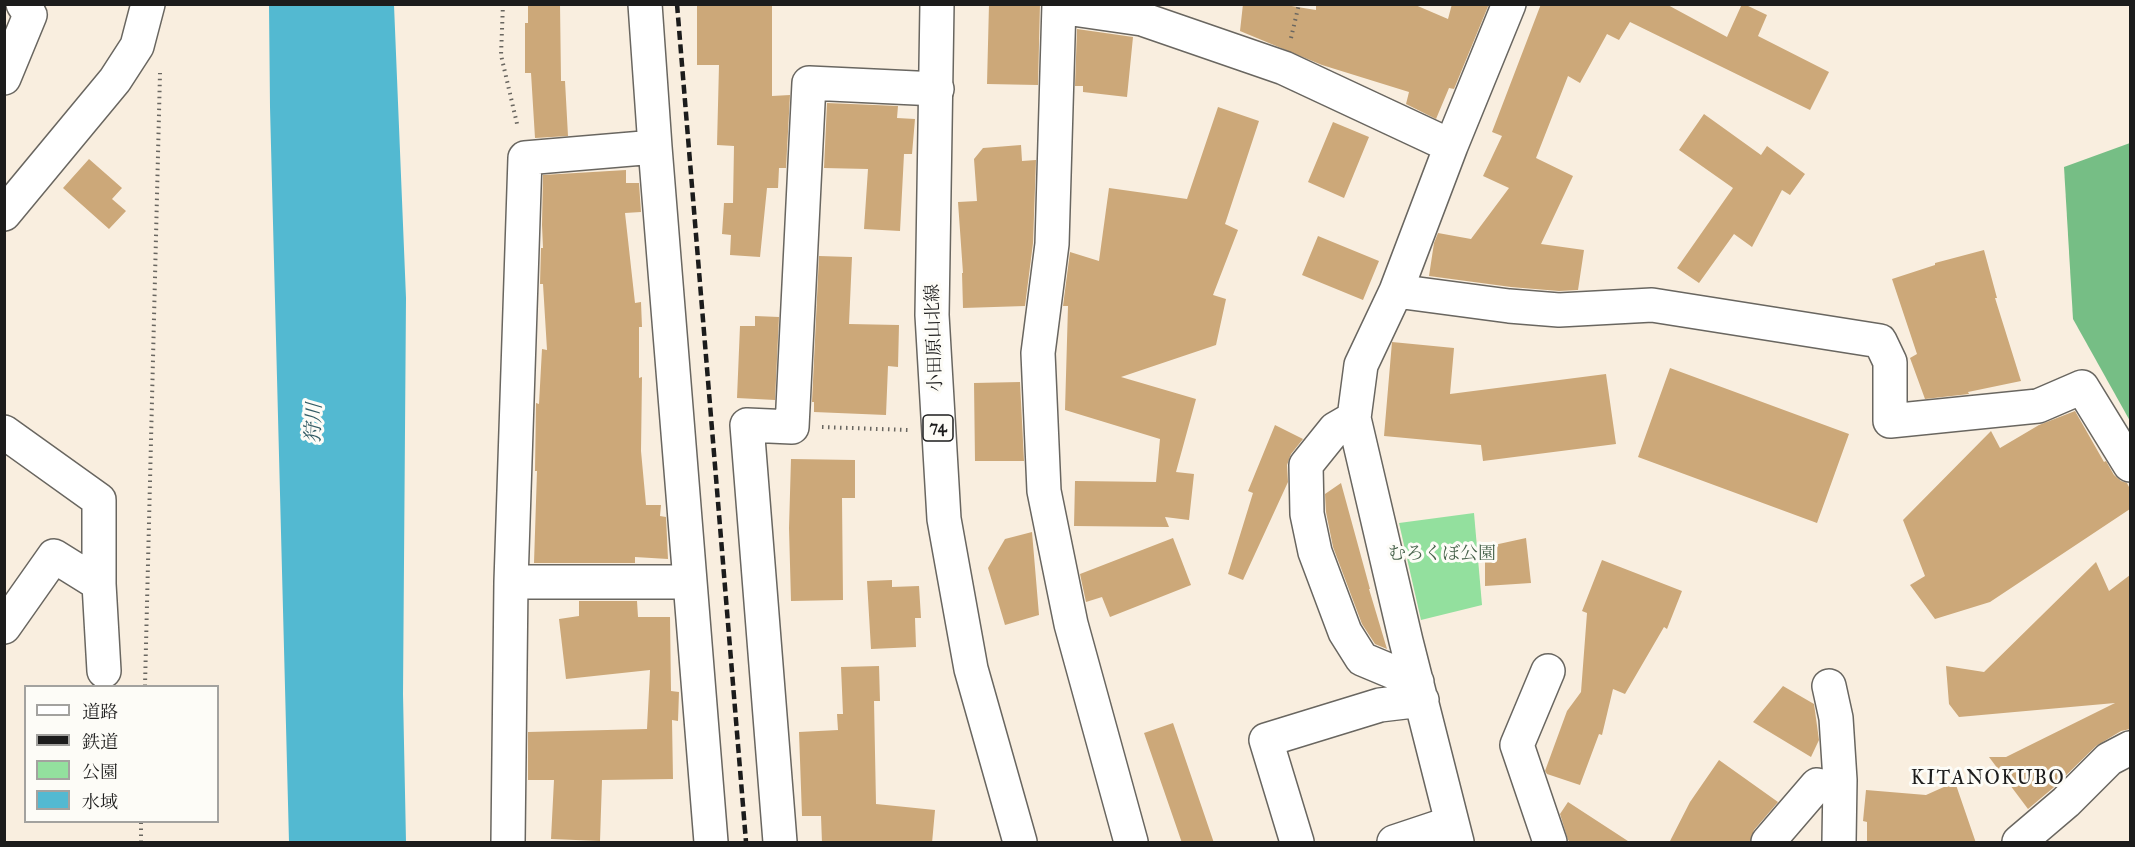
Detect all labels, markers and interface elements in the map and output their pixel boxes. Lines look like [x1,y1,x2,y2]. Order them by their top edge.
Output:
street label: 小田原山北線 [922,284,948,392]
water label: 狩川 [302,403,328,443]
road number: 74 [923,415,953,441]
park label: むろくぼ公園 [1388,544,1496,566]
legend [24,685,219,823]
text: 道路 [82,701,118,723]
text: 鉄道 [82,731,118,753]
text: 公園 [82,761,118,783]
district label: KITANOKUBO [1911,767,2065,791]
text: 水域 [82,791,118,813]

